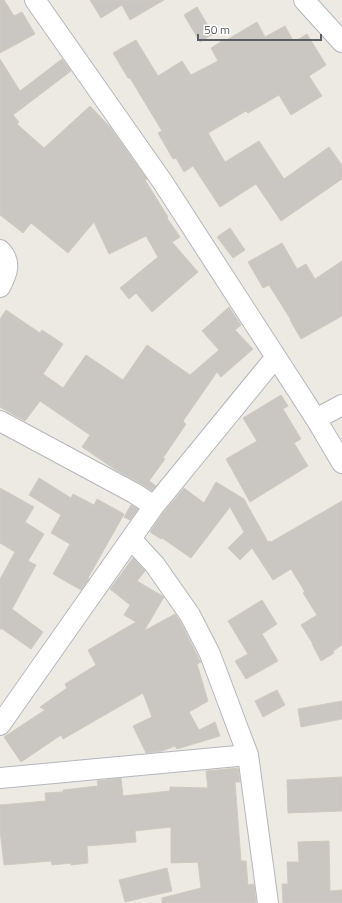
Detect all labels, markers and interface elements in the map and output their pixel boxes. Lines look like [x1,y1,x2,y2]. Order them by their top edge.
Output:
scale bar [198,16,321,42]
text: 50 m [204,20,230,39]

